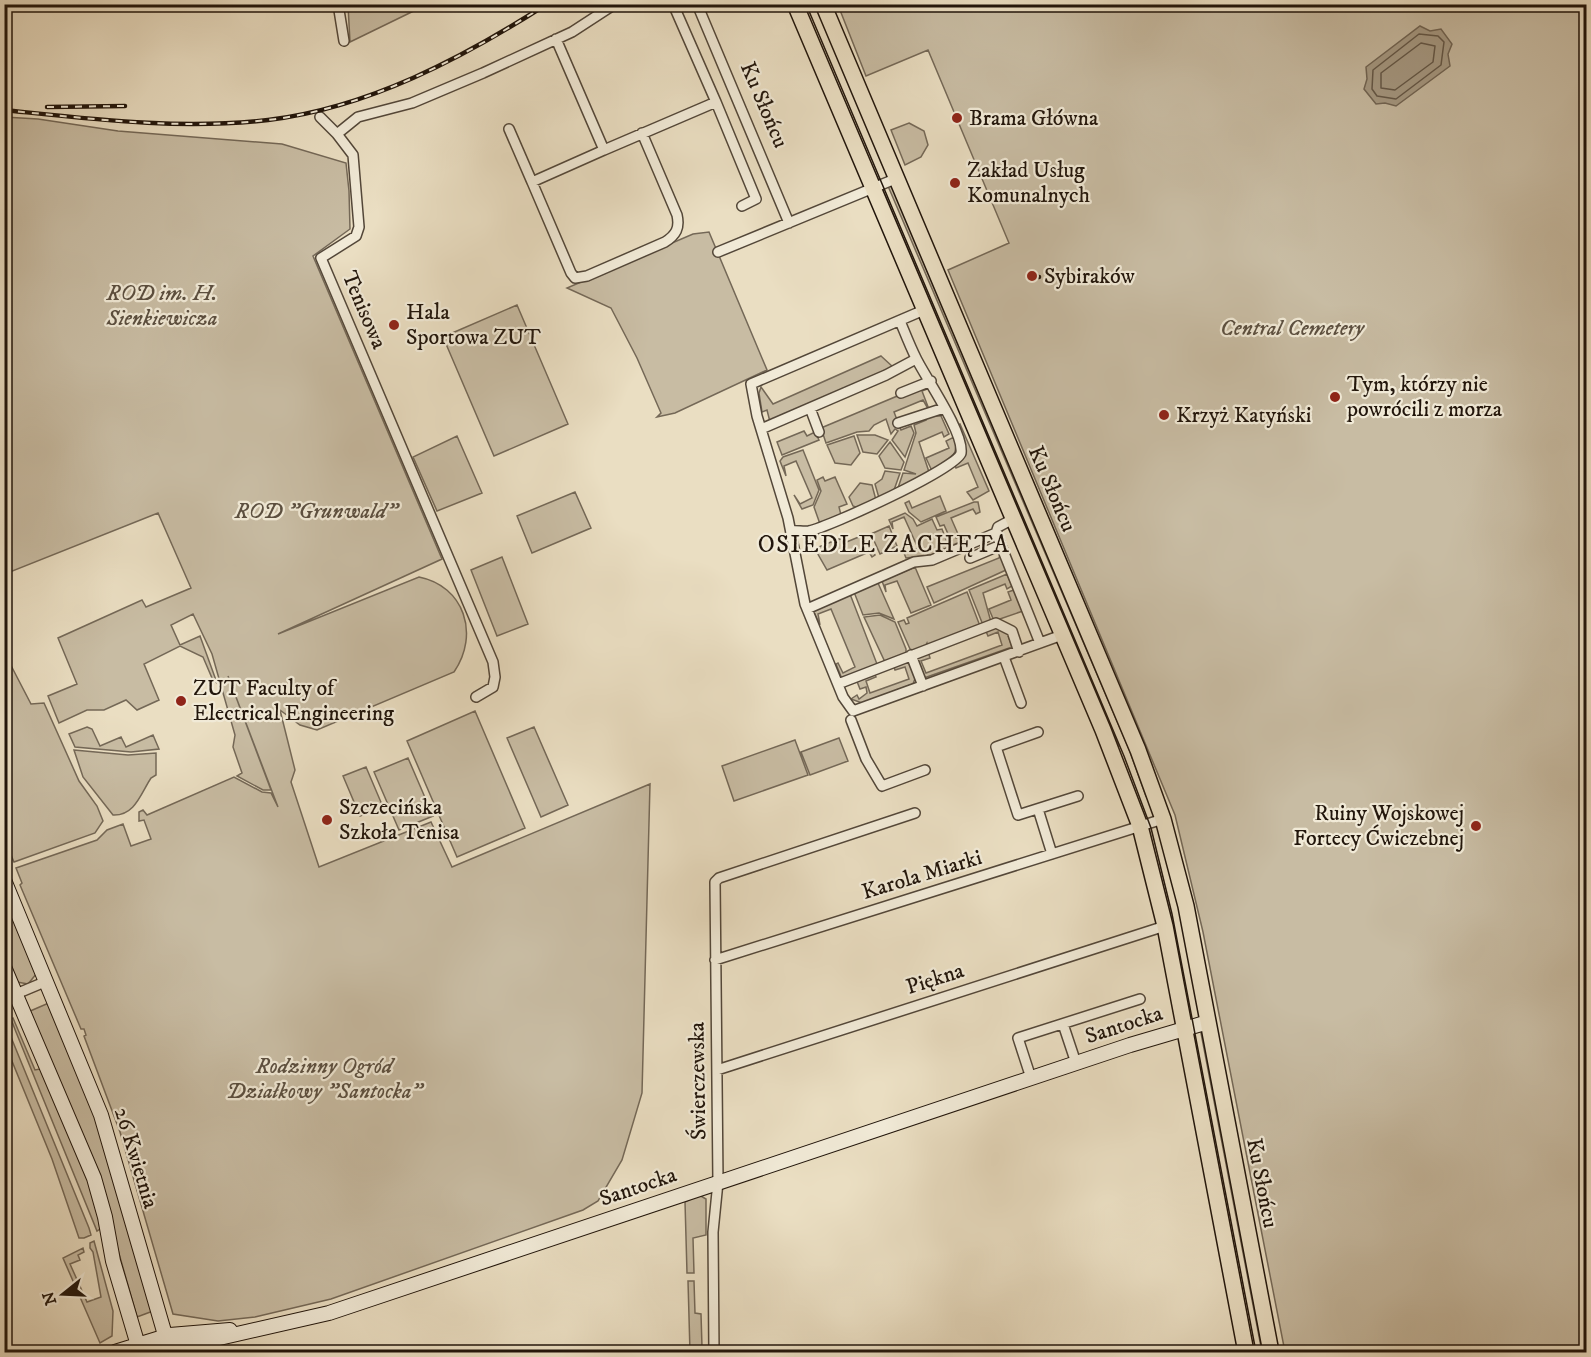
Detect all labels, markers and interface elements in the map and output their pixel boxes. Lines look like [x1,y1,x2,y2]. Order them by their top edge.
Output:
street label: Ku Słońcu [734,58,794,152]
place label: Brama Główna [969,105,1099,132]
marker: Brama Główna [950,111,964,125]
place label: Zakład Usług Komunalnych [967,157,1091,209]
marker: Zakład Usług Komunalnych [948,176,962,190]
place label: Sybiraków [1044,263,1135,290]
street label: Tenisowa [336,267,393,354]
marker: Sybiraków [1025,269,1039,283]
park label: ROD im. H. Sienkiewicza [106,280,217,332]
place label: Hala Sportowa ZUT [406,299,541,351]
park label: Central Cemetery [1220,315,1365,342]
marker: Hala Sportowa ZUT [387,318,401,332]
place label: Tym, którzy nie powrócili z morza [1346,371,1503,423]
marker: Tym, którzy nie powrócili z morza [1328,390,1342,404]
place label: Krzyż Katyński [1176,402,1312,429]
marker: Krzyż Katyński [1157,408,1171,422]
street label: Ku Słońcu [1022,442,1082,536]
park label: ROD "Grunwald" [234,498,400,525]
district label: OSIEDLE ZACHĘTA [758,530,1010,560]
place label: ZUT Faculty of Electrical Engineering [193,675,394,727]
marker: ZUT Faculty of Electrical Engineering [174,694,188,708]
place label: Szczecińska Szkoła Tenisa [339,794,460,846]
place label: Ruiny Wojskowej Fortecy Ćwiczebnej [1293,800,1464,852]
marker: Szczecińska Szkoła Tenisa [320,813,334,827]
marker: Ruiny Wojskowej Fortecy Ćwiczebnej [1469,819,1483,833]
street label: Karola Miarki [859,844,985,906]
street label: Piękna [903,957,968,1001]
street label: Santocka [1082,1000,1167,1050]
street label: Świerczewska [682,1021,713,1140]
park label: Rodzinny Ogród Działkowy "Santocka" [226,1053,425,1105]
street label: 26 Kwietnia [108,1104,164,1212]
street label: Ku Słońcu [1240,1136,1284,1230]
street label: Santocka [596,1161,681,1213]
north arrow [33,1264,93,1324]
text: N [38,1289,61,1308]

